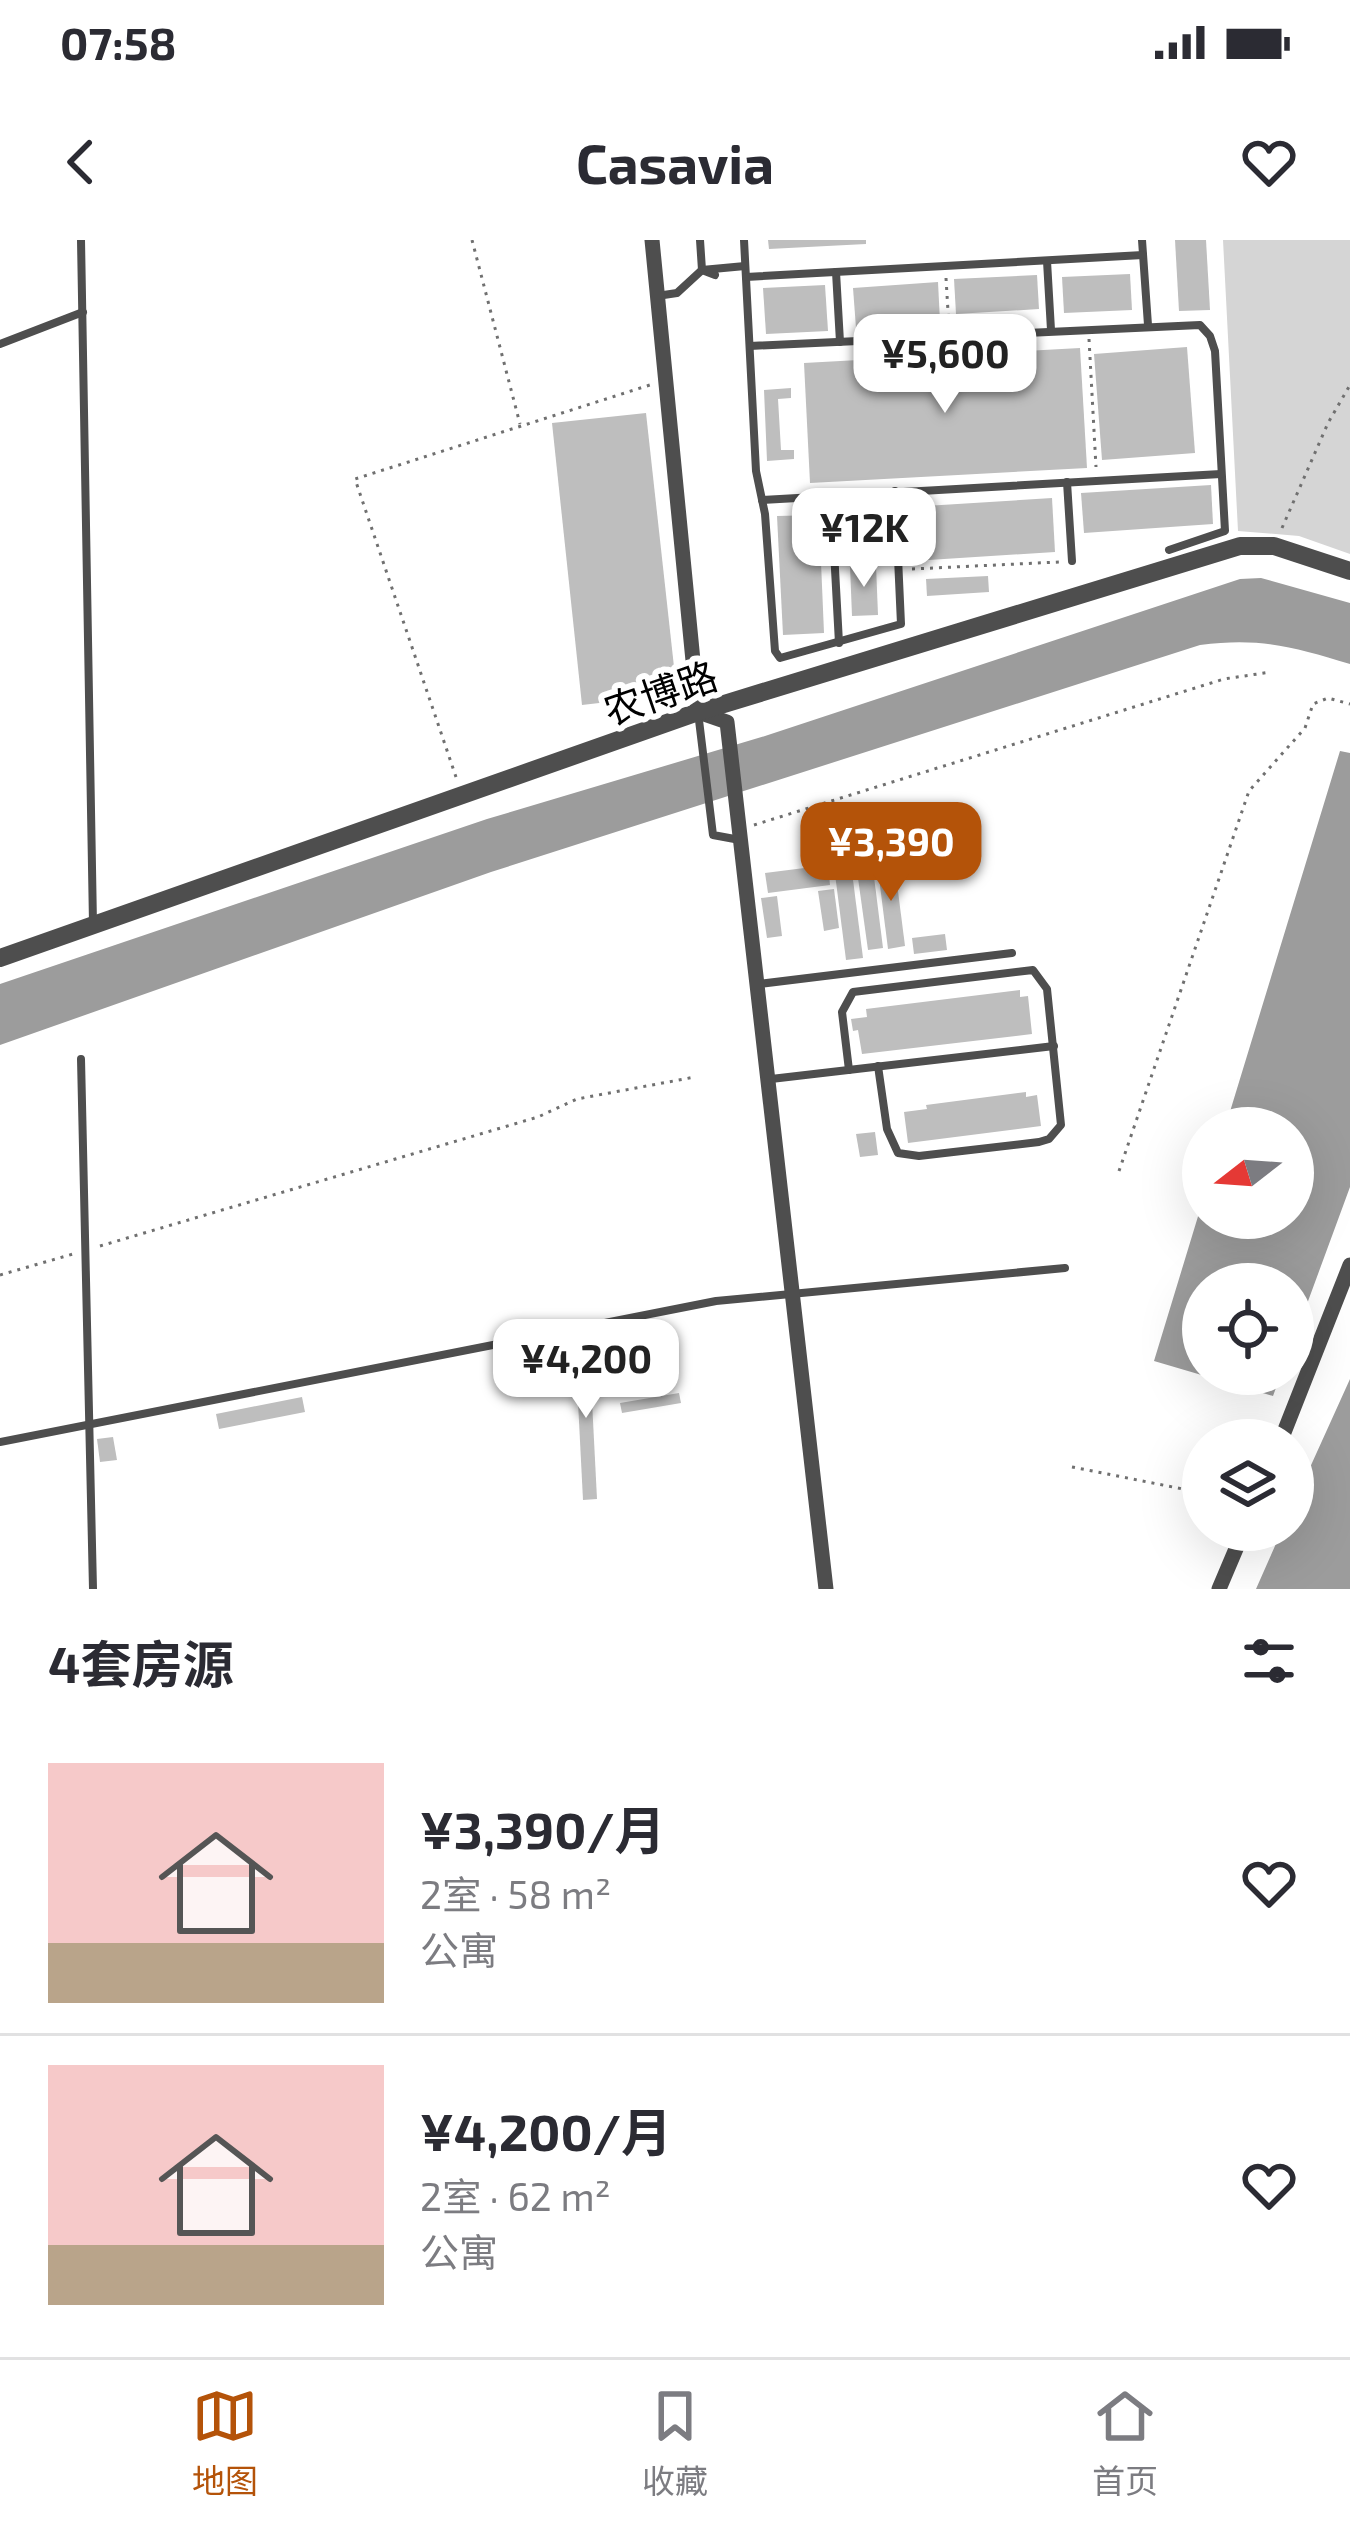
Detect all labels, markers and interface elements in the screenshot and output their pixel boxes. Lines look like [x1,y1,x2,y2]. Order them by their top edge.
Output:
text: 07:58 [60,15,177,69]
icon: back [48,129,114,195]
icon: heart [1236,129,1302,195]
text: Casavia [576,130,774,195]
pin: ¥5,600 [847,314,1043,416]
text: ¥5,600 [880,329,1010,376]
pin: ¥12K [793,488,935,590]
text: ¥12K [819,503,909,550]
street label: 农博路 [597,651,723,733]
pin: ¥3,390 [793,802,989,904]
text: ¥3,390 [827,817,955,864]
north arrow [1182,1107,1314,1239]
map controls [1182,1107,1314,1551]
button: locate [1182,1263,1314,1395]
pin: ¥4,200 [488,1319,684,1421]
text: ¥4,200 [520,1334,652,1381]
button: layers [1182,1419,1314,1551]
icon: filters [1236,1628,1302,1694]
text: 4套房源 [48,1632,234,1693]
text: ¥3,390/月 [420,1798,666,1859]
icon: home [144,1811,288,1955]
icon: heart [1236,1850,1302,1916]
text: 2室 · 58 m² [420,1870,611,1917]
text: 公寓 [420,1926,498,1973]
text: ¥4,200/月 [420,2100,672,2161]
icon: home [144,2113,288,2257]
icon: heart [1236,2152,1302,2218]
text: 2室 · 62 m² [420,2172,611,2219]
text: 公寓 [420,2228,498,2275]
tab: 地图 [192,2383,258,2503]
tab: 收藏 [642,2383,708,2503]
tab: 首页 [1092,2383,1158,2503]

